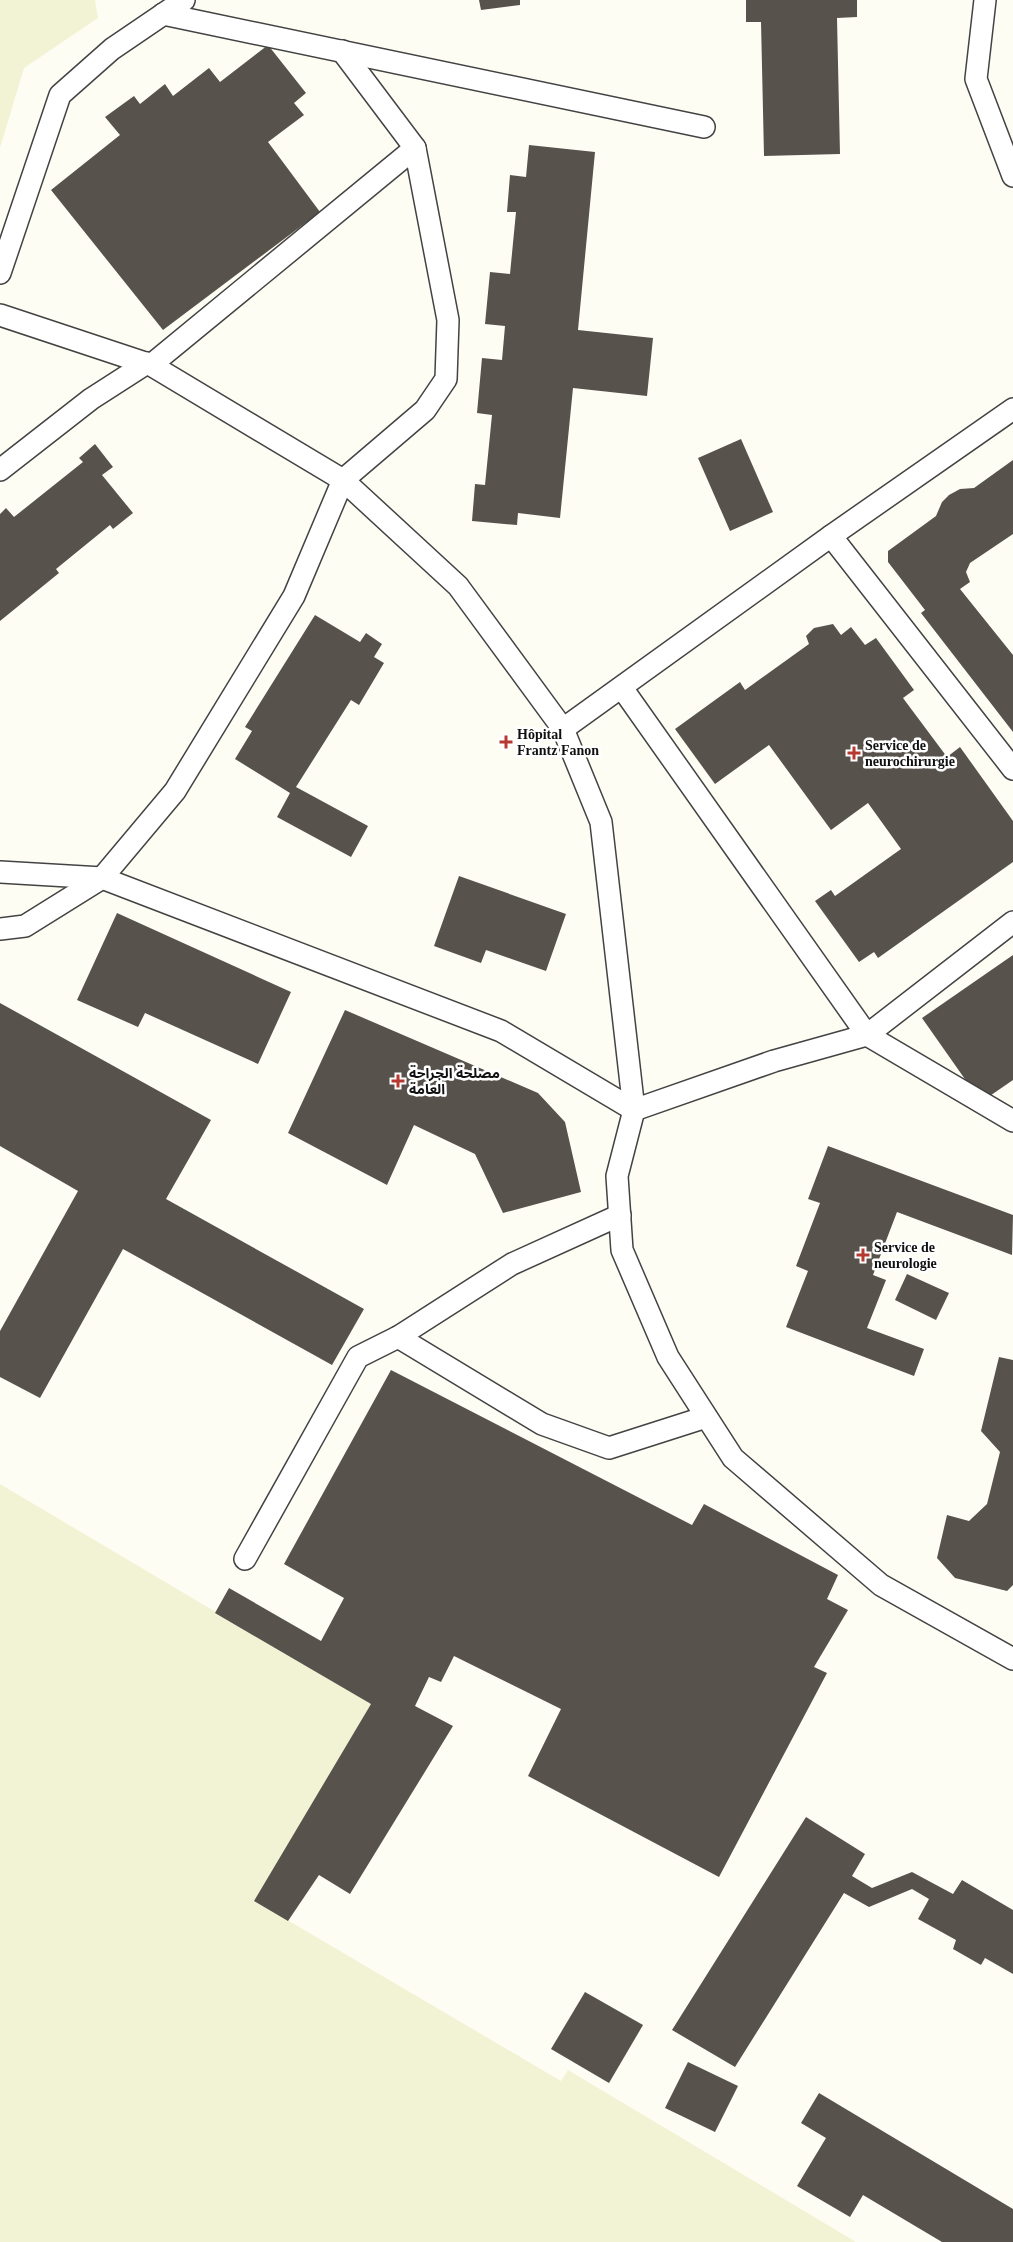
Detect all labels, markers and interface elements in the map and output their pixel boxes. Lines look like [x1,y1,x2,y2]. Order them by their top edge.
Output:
place label: Hôpital Frantz Fanon [517,727,599,758]
marker: Hôpital Frantz Fanon [499,735,513,749]
place label: Service de neurochirurgie [865,738,955,769]
marker: Service de neurochirurgie [847,746,861,760]
place label: مصلحة الجراحة العامة [409,1065,500,1097]
marker: مصلحة الجراحة العامة [391,1074,405,1088]
place label: Service de neurologie [874,1240,937,1271]
marker: Service de neurologie [856,1248,870,1262]

